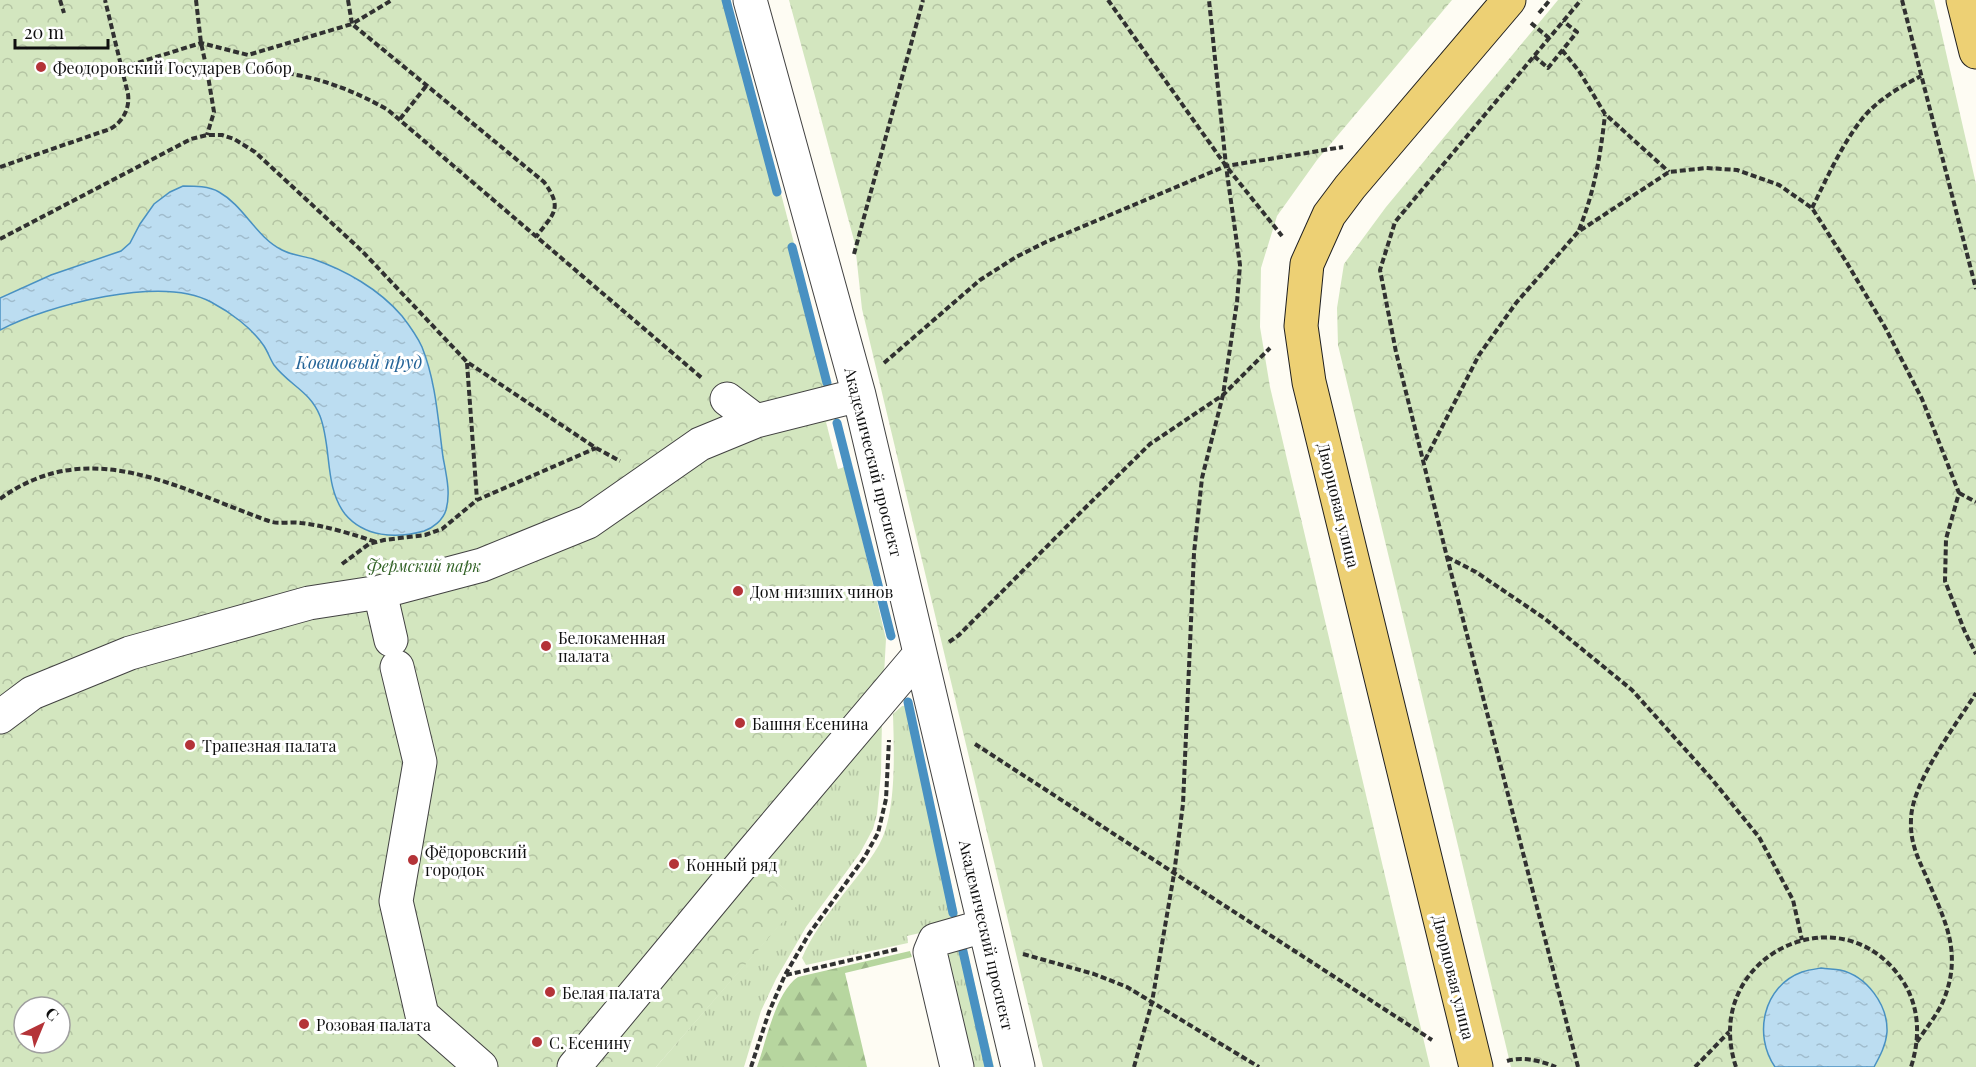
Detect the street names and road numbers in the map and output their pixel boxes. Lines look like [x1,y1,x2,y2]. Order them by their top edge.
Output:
street label: Академический проспект [840,364,908,559]
street label: Дворцовая улица [1313,440,1365,570]
street label: Академический проспект [955,837,1019,1032]
street label: Дворцовая улица [1428,912,1480,1042]

